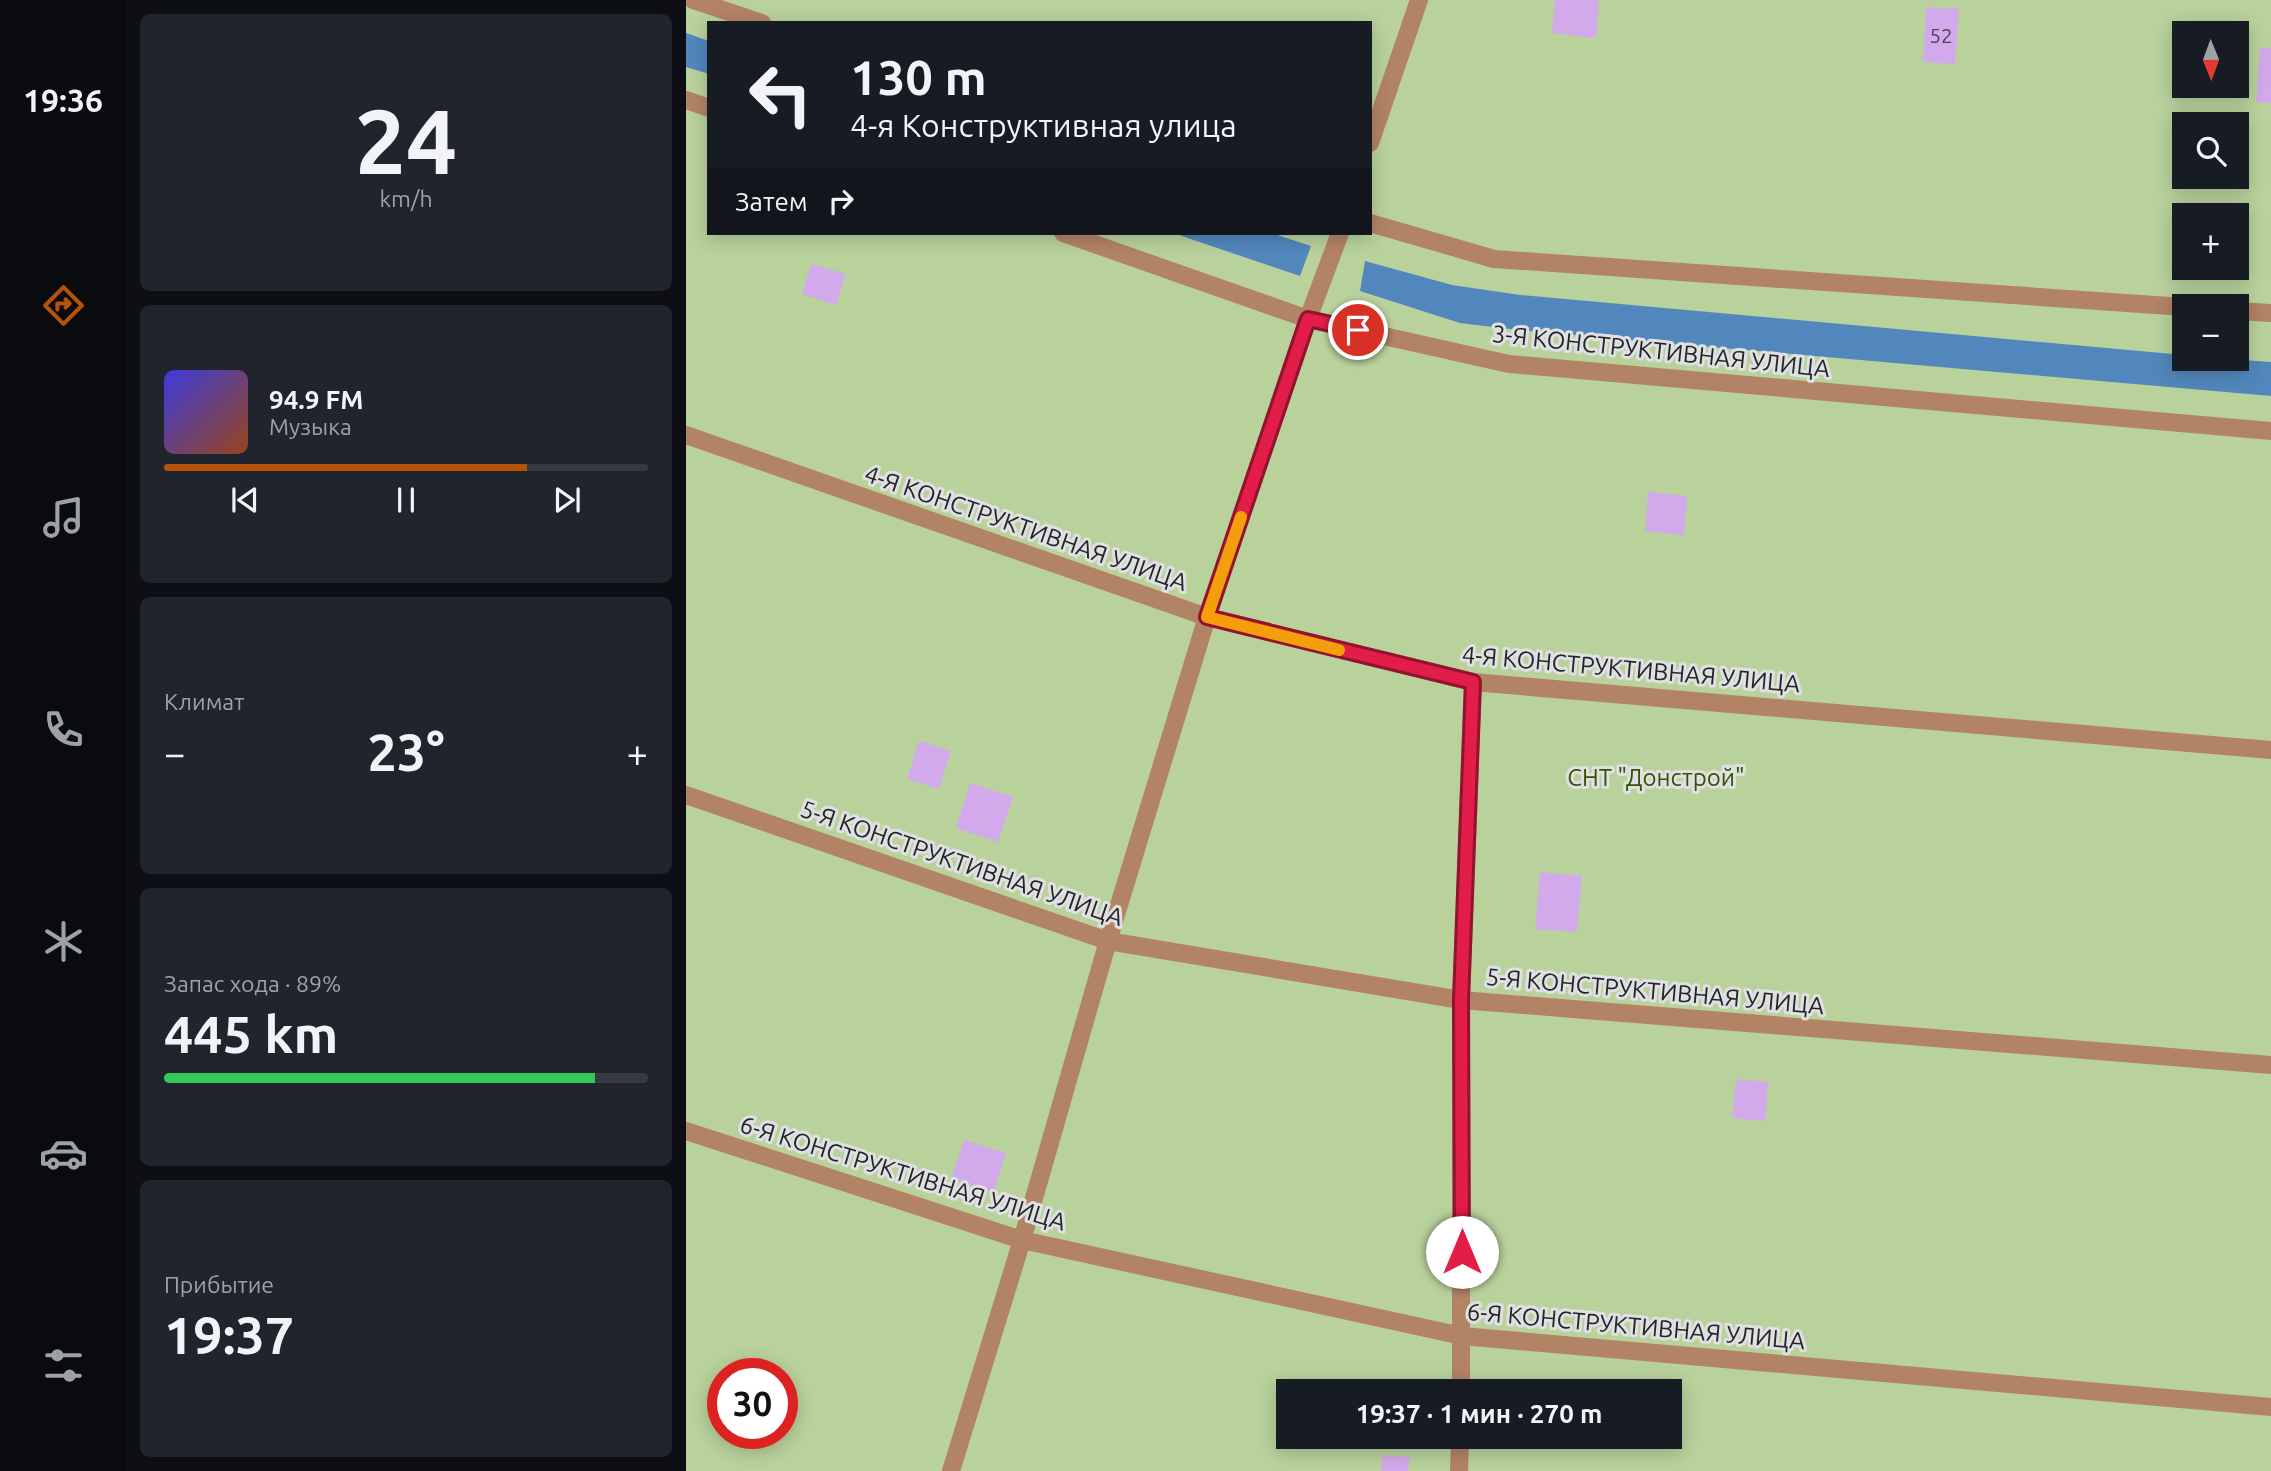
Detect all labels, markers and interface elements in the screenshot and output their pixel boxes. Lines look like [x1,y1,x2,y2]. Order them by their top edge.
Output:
north arrow [2172,21,2249,98]
map controls [2172,21,2249,371]
house number: 52 [1929,23,1953,47]
icon: left [735,49,826,140]
text: 130 m [850,49,987,104]
text: 19:36 [23,82,103,118]
text: 24 [355,89,457,191]
text: 4-я Конструктивная улица [850,107,1237,143]
button: search [2172,112,2249,189]
icon: right [822,182,860,220]
text: km/h [379,186,433,211]
text: Затем [735,187,808,216]
button: + [2172,203,2249,280]
icon: directions [39,281,88,330]
button: − [2172,294,2249,371]
pin [1328,300,1388,360]
icon: arrive [1339,311,1377,349]
street label: 3-Я КОНСТРУКТИВНАЯ УЛИЦА [1491,320,1832,382]
text: 94.9 FM [269,385,363,414]
text: Музыка [269,414,352,439]
street label: 4-Я КОНСТРУКТИВНАЯ УЛИЦА [861,460,1191,596]
icon: previous [226,481,264,519]
icon: pause [387,481,425,519]
icon: next [548,481,586,519]
icon: music [39,493,88,542]
street label: 4-Я КОНСТРУКТИВНАЯ УЛИЦА [1461,641,1802,697]
text: Климат [164,689,244,714]
icon: phone [39,705,88,754]
text: 23° [367,723,445,781]
text: − [164,732,185,774]
text: + [627,732,648,774]
park label: СНТ "Донстрой" [1567,764,1745,791]
street label: 5-Я КОНСТРУКТИВНАЯ УЛИЦА [797,795,1127,931]
icon: climate [39,917,88,966]
street label: 5-Я КОНСТРУКТИВНАЯ УЛИЦА [1485,963,1826,1019]
text: Запас хода · 89% [164,971,341,996]
text: 445 km [164,1005,338,1063]
street label: 6-Я КОНСТРУКТИВНАЯ УЛИЦА [737,1110,1070,1236]
icon: car [39,1129,88,1178]
position arrow [1425,1215,1499,1289]
text: Прибытие [164,1272,274,1297]
street label: 6-Я КОНСТРУКТИВНАЯ УЛИЦА [1466,1298,1807,1354]
text: 19:37 [164,1306,294,1364]
icon: filters [39,1341,88,1390]
speed limit sign: 30 [707,1358,798,1449]
text: 19:37 · 1 мин · 270 m [1356,1399,1602,1428]

